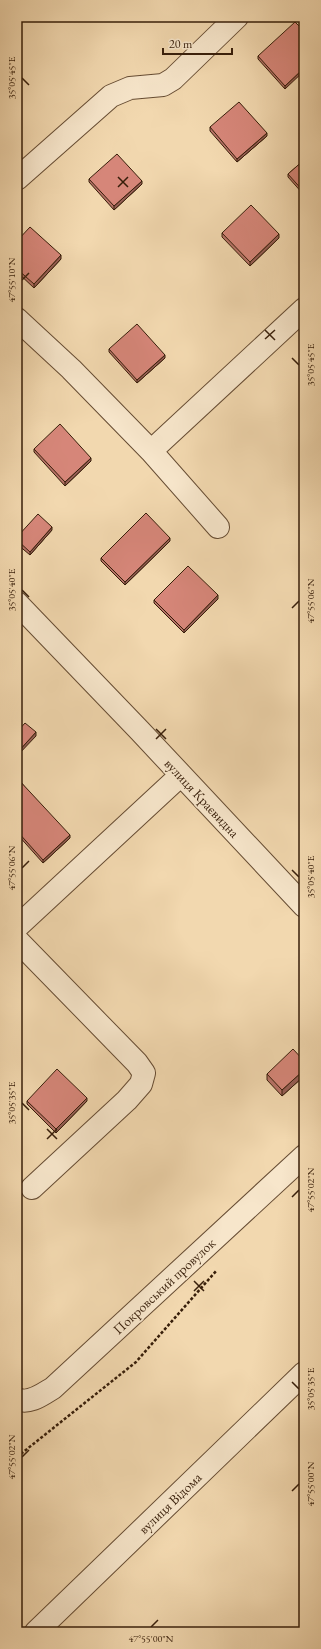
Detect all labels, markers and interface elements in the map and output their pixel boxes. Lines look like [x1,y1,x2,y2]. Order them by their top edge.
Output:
scale bar [163,30,232,56]
text: 20 m [169,36,193,52]
text: 35°05'45"E [5,56,18,99]
text: 47°55'10"N [5,257,18,302]
text: 35°05'45"E [304,343,317,386]
text: 35°05'40"E [5,568,18,611]
text: 47°55'06"N [304,578,317,623]
street label: вулиця Краєвидна [161,755,244,842]
text: 47°55'06"N [5,845,18,890]
text: 35°05'40"E [304,855,317,898]
text: 35°05'35"E [5,1081,18,1124]
text: 47°55'02"N [304,1167,317,1212]
street label: Покровський провулок [109,1234,219,1338]
text: 35°05'35"E [304,1367,317,1410]
text: 47°55'02"N [5,1434,18,1479]
text: 47°55'00"N [304,1461,317,1506]
street label: вулиця Відома [135,1468,206,1538]
text: 47°55'00"N [129,1632,174,1645]

